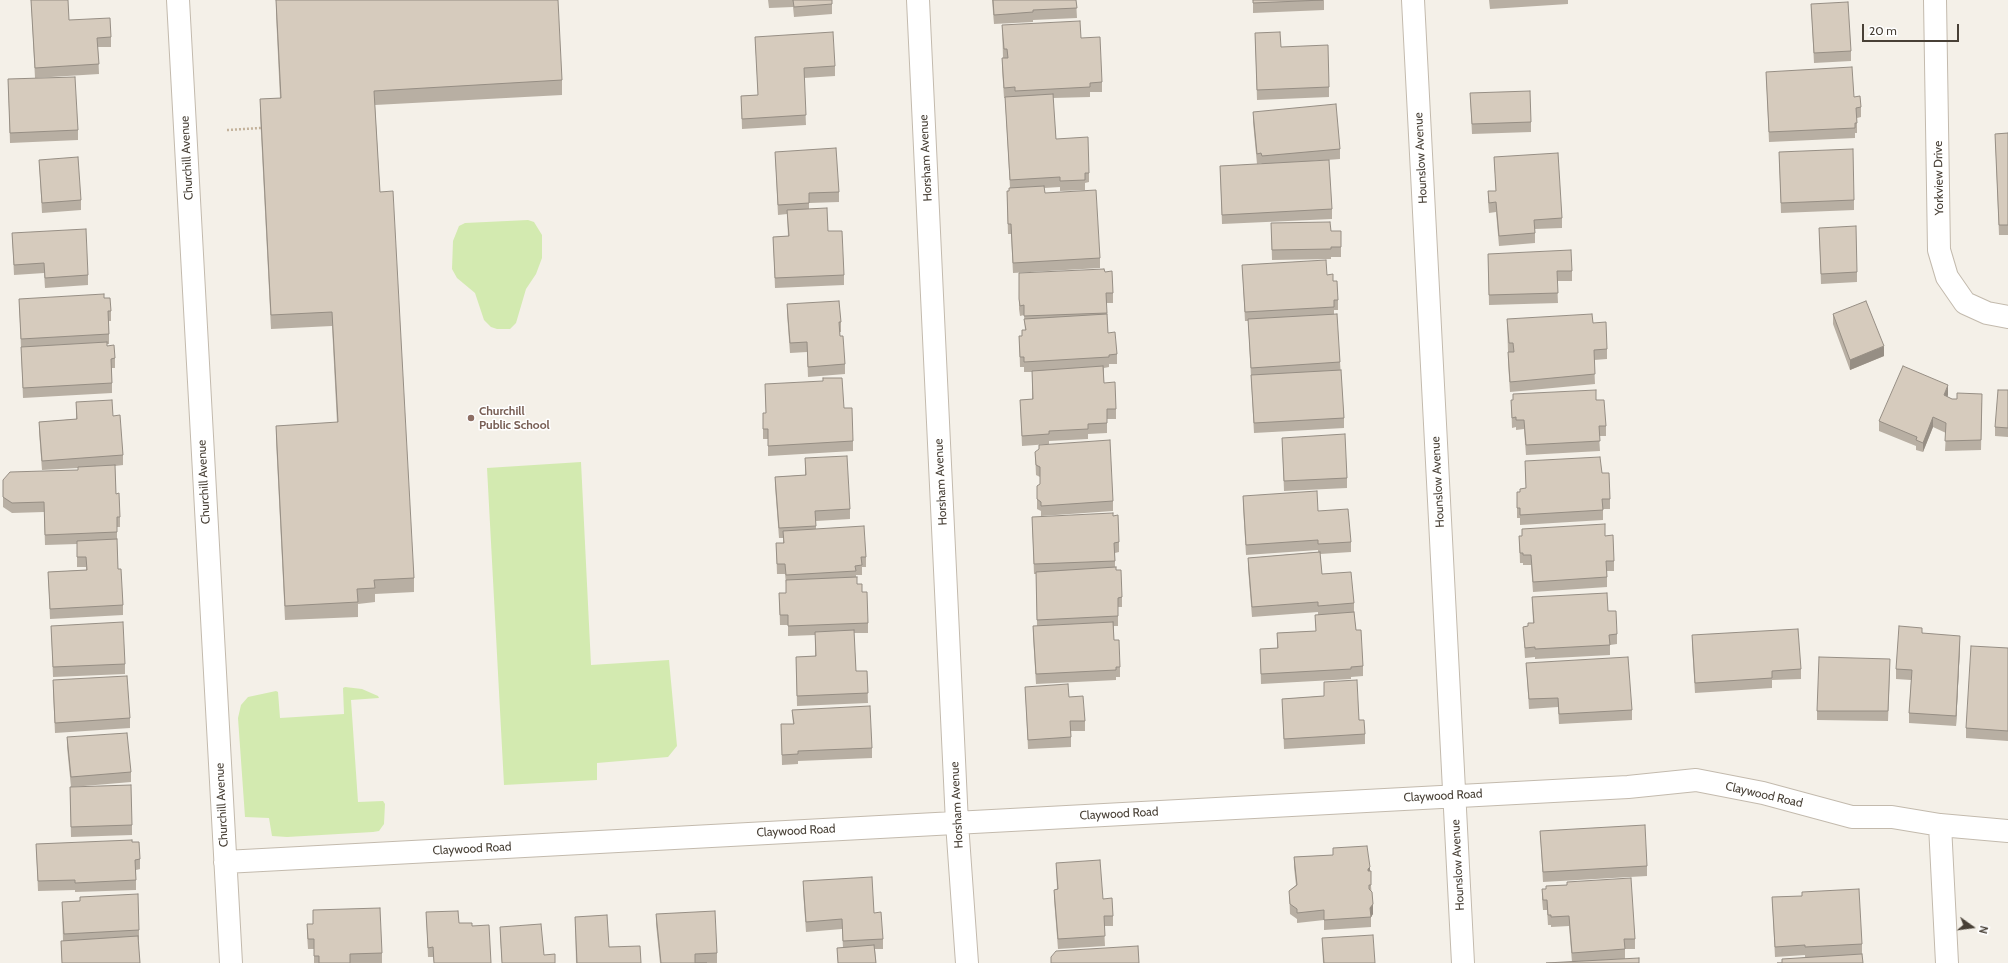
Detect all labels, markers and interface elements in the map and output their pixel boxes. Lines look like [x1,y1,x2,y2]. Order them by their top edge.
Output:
scale bar [1864,16,1961,42]
text: 20 m [1869,23,1897,38]
street label: Hounslow Avenue [1411,112,1431,204]
street label: Horsham Avenue [917,114,935,202]
street label: Churchill Avenue [178,115,196,201]
street label: Yorkview Drive [1931,141,1947,215]
place label: Churchill Public School [479,404,550,432]
marker: Churchill Public School [466,413,476,423]
street label: Hounslow Avenue [1428,436,1448,528]
street label: Horsham Avenue [932,438,950,526]
street label: Churchill Avenue [195,439,213,525]
street label: Horsham Avenue [948,761,966,849]
street label: Churchill Avenue [213,762,231,848]
street label: Claywood Road [1724,779,1804,811]
street label: Claywood Road [1403,787,1483,805]
street label: Claywood Road [1079,805,1159,823]
street label: Hounslow Avenue [1448,819,1468,911]
street label: Claywood Road [756,822,836,840]
street label: Claywood Road [432,840,512,858]
north arrow [1952,907,1992,947]
text: N [1976,924,1991,935]

